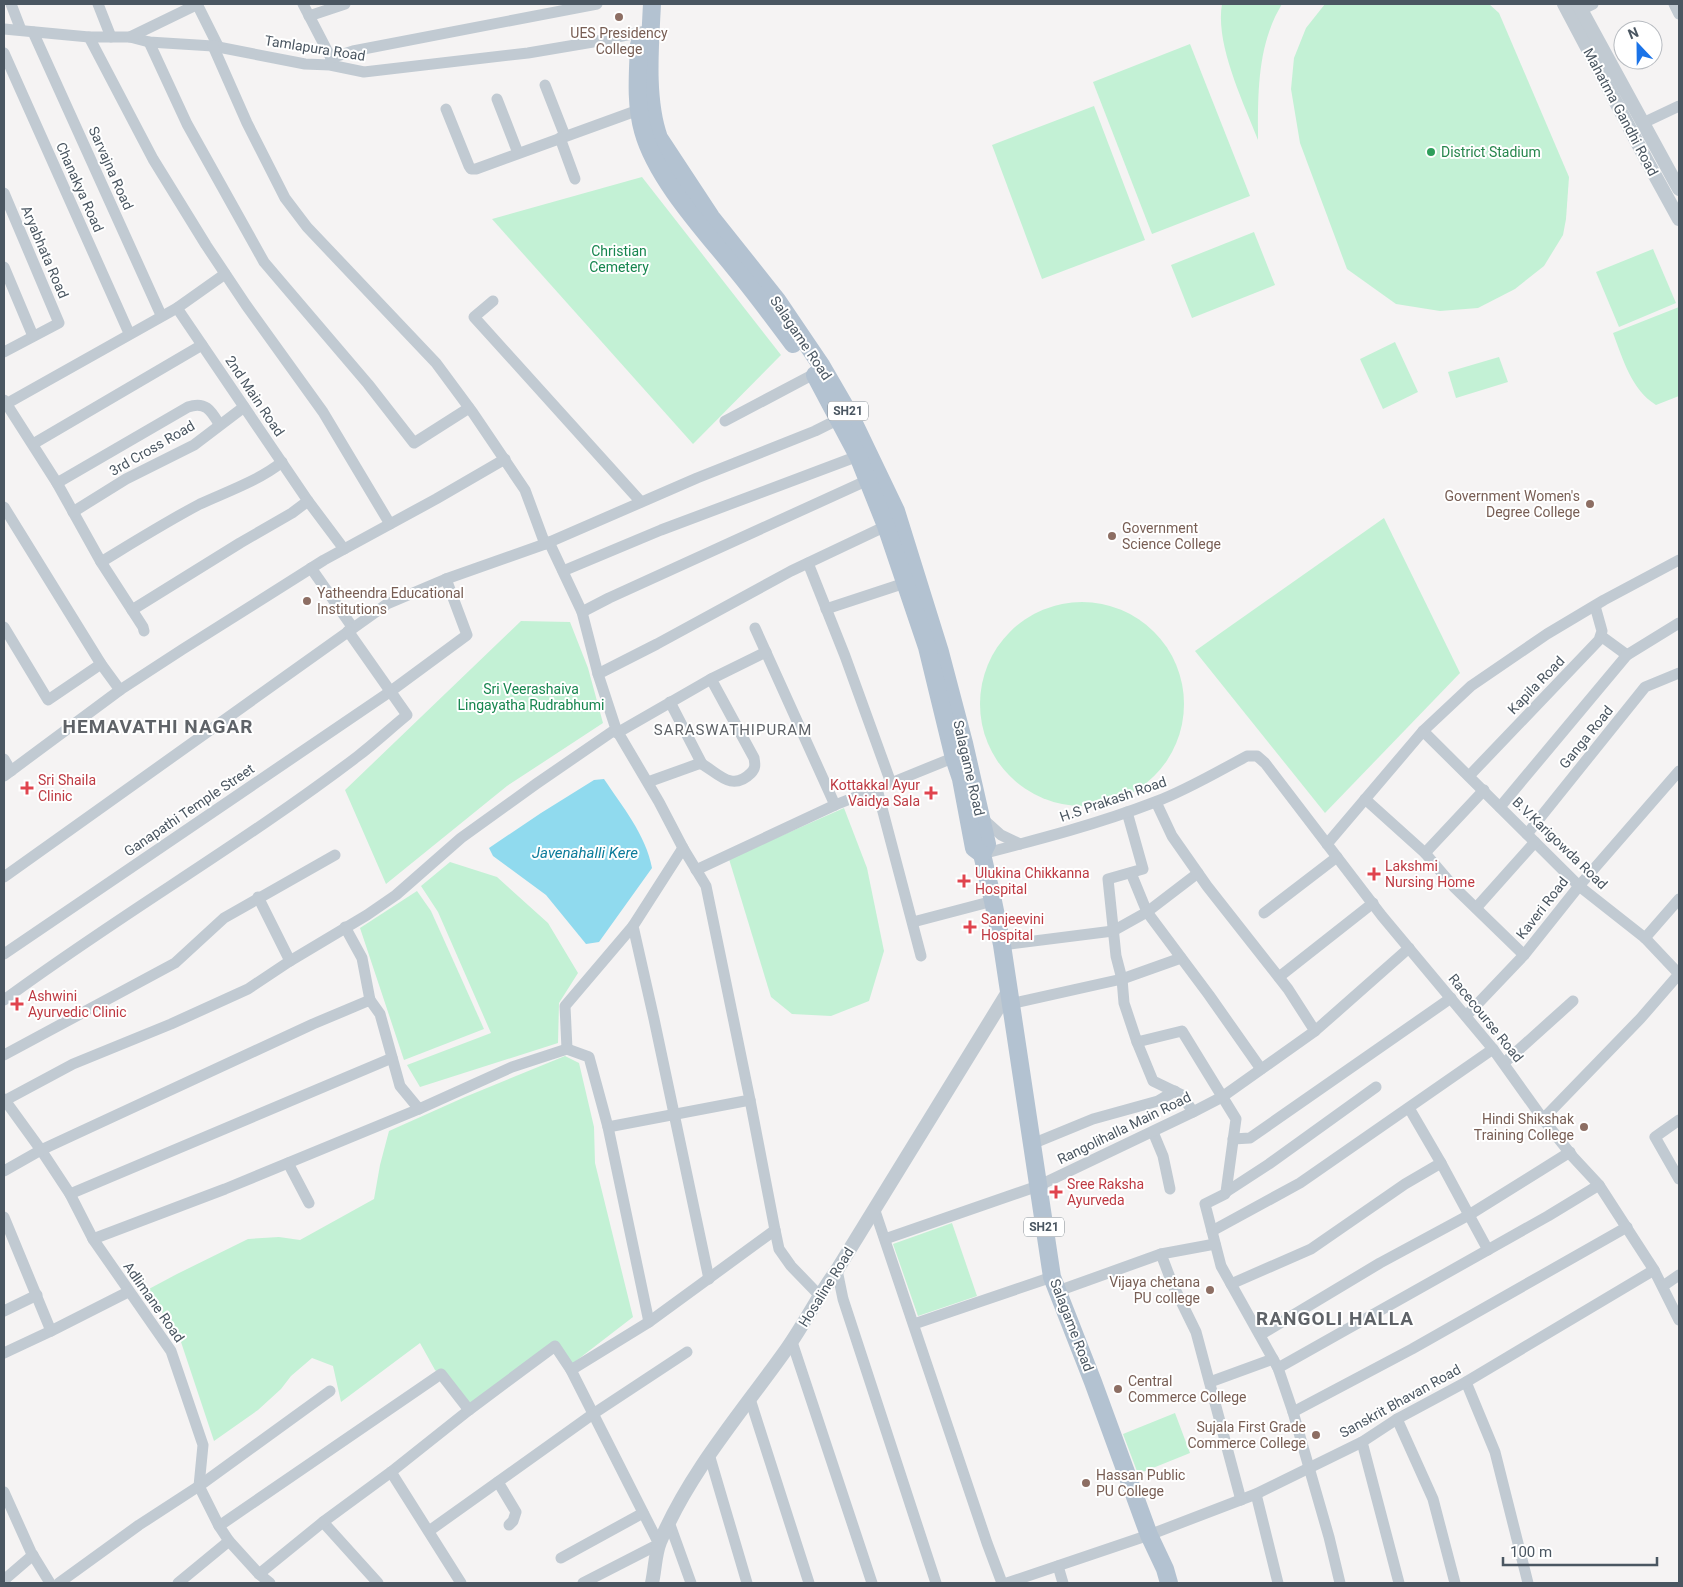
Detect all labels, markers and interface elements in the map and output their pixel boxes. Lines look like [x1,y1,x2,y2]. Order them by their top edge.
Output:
marker: UES Presidency College [613,11,625,23]
north arrow [1613,20,1663,70]
text: N [1626,24,1641,42]
place label: UES Presidency College [570,25,668,57]
street label: Tamlapura Road [263,32,367,64]
street label: Mahatma Gandhi Road [1580,45,1662,179]
street label: Sarvajna Road [86,124,136,212]
street label: Chanakya Road [53,140,107,234]
place label: District Stadium [1441,144,1541,160]
marker: District Stadium [1425,146,1437,158]
street label: Aryabhata Road [18,203,72,301]
park label: Christian Cemetery [589,243,649,275]
street label: Salagame Road [767,293,835,383]
street label: 2nd Main Road [222,353,288,439]
road number: SH21 [828,402,868,421]
street label: 3rd Cross Road [107,417,197,479]
place label: Government Women's Degree College [1444,488,1580,520]
marker: Government Women's Degree College [1584,498,1596,510]
place label: Government Science College [1122,520,1221,552]
marker: Government Science College [1106,530,1118,542]
place label: Yatheendra Educational Institutions [317,585,464,617]
marker: Yatheendra Educational Institutions [301,595,313,607]
street label: Kapila Road [1504,653,1568,717]
park label: Sri Veerashaiva Lingayatha Rudrabhumi [458,681,604,713]
street label: Ganga Road [1556,702,1616,772]
district label: HEMAVATHI NAGAR [63,715,253,738]
street label: Salagame Road [950,719,988,817]
district label: SARASWATHIPURAM [654,721,812,739]
street label: Ganapathi Temple Street [121,760,257,860]
place label: Sri Shaila Clinic [38,772,96,804]
street label: H.S Prakash Road [1058,773,1168,825]
place label: Kottakkal Ayur Vaidya Sala [830,777,920,809]
marker: Sri Shaila Clinic [20,781,34,795]
marker: Kottakkal Ayur Vaidya Sala [924,786,938,800]
street label: B.V.Karigowda Road [1509,794,1611,892]
water label: Javenahalli Kere [532,844,638,862]
place label: Lakshmi Nursing Home [1385,858,1475,890]
place label: Ulukina Chikkanna Hospital [975,865,1090,897]
marker: Lakshmi Nursing Home [1367,867,1381,881]
marker: Ulukina Chikkanna Hospital [957,874,971,888]
street label: Kaveri Road [1513,874,1571,942]
place label: Sanjeevini Hospital [981,911,1044,943]
marker: Sanjeevini Hospital [963,920,977,934]
street label: Racecourse Road [1445,971,1527,1065]
place label: Ashwini Ayurvedic Clinic [28,988,127,1020]
marker: Ashwini Ayurvedic Clinic [10,997,24,1011]
street label: Rangolihalla Main Road [1055,1089,1193,1167]
place label: Hindi Shikshak Training College [1474,1111,1575,1143]
marker: Hindi Shikshak Training College [1578,1121,1590,1133]
place label: Sree Raksha Ayurveda [1067,1176,1144,1208]
marker: Sree Raksha Ayurveda [1049,1185,1063,1199]
road number: SH21 [1024,1218,1064,1236]
street label: Hosaline Road [795,1244,857,1330]
street label: Adlimane Road [120,1259,188,1345]
place label: Vijaya chetana PU college [1109,1274,1200,1306]
street label: Salagame Road [1047,1277,1097,1373]
marker: Vijaya chetana PU college [1204,1284,1216,1296]
district label: RANGOLI HALLA [1256,1307,1414,1330]
street label: Sanskrit Bhavan Road [1337,1361,1463,1441]
place label: Central Commerce College [1128,1373,1247,1405]
marker: Central Commerce College [1112,1383,1124,1395]
place label: Sujala First Grade Commerce College [1187,1419,1306,1451]
marker: Sujala First Grade Commerce College [1310,1429,1322,1441]
place label: Hassan Public PU College [1096,1467,1185,1499]
marker: Hassan Public PU College [1080,1477,1092,1489]
scale bar [1503,1534,1657,1566]
text: 100 m [1510,1543,1552,1561]

